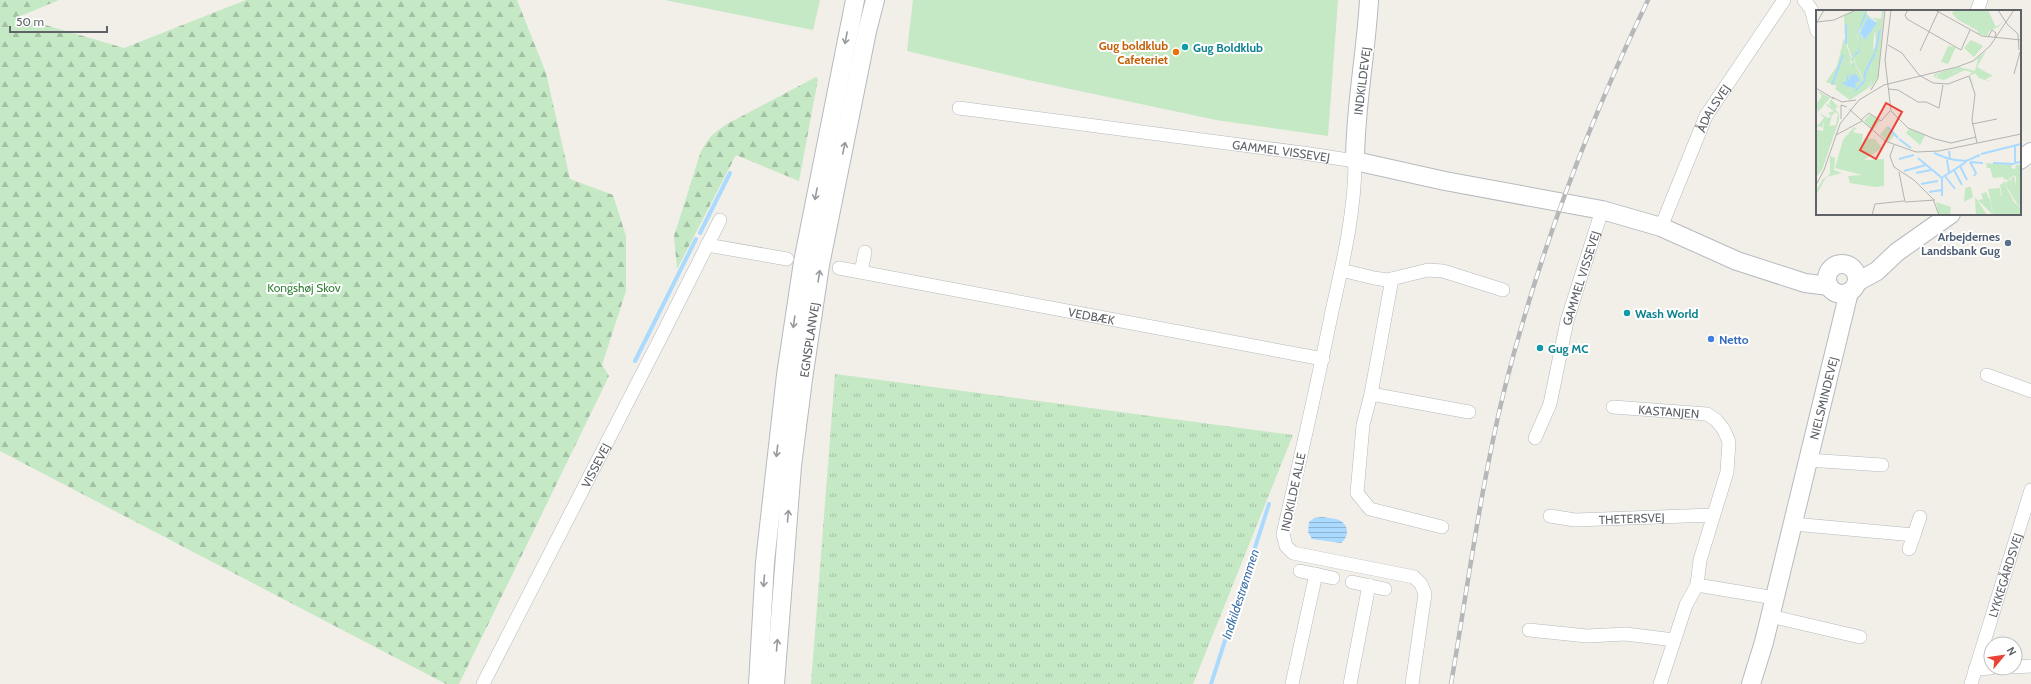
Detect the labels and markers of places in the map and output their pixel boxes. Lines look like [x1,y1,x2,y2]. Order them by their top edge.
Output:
place label: Gug boldklub Cafeteriet [1099,38,1168,67]
place label: Gug Boldklub [1193,40,1263,55]
marker: Gug Boldklub [1180,42,1190,52]
marker: Gug boldklub Cafeteriet [1171,47,1181,57]
place label: Arbejdernes Landsbank Gug [1921,229,2000,258]
marker: Arbejdernes Landsbank Gug [2003,238,2013,248]
place label: Wash World [1635,306,1698,321]
marker: Wash World [1622,308,1632,318]
place label: Netto [1719,332,1749,347]
marker: Netto [1706,334,1716,344]
place label: Gug MC [1548,341,1588,356]
marker: Gug MC [1535,343,1545,353]

